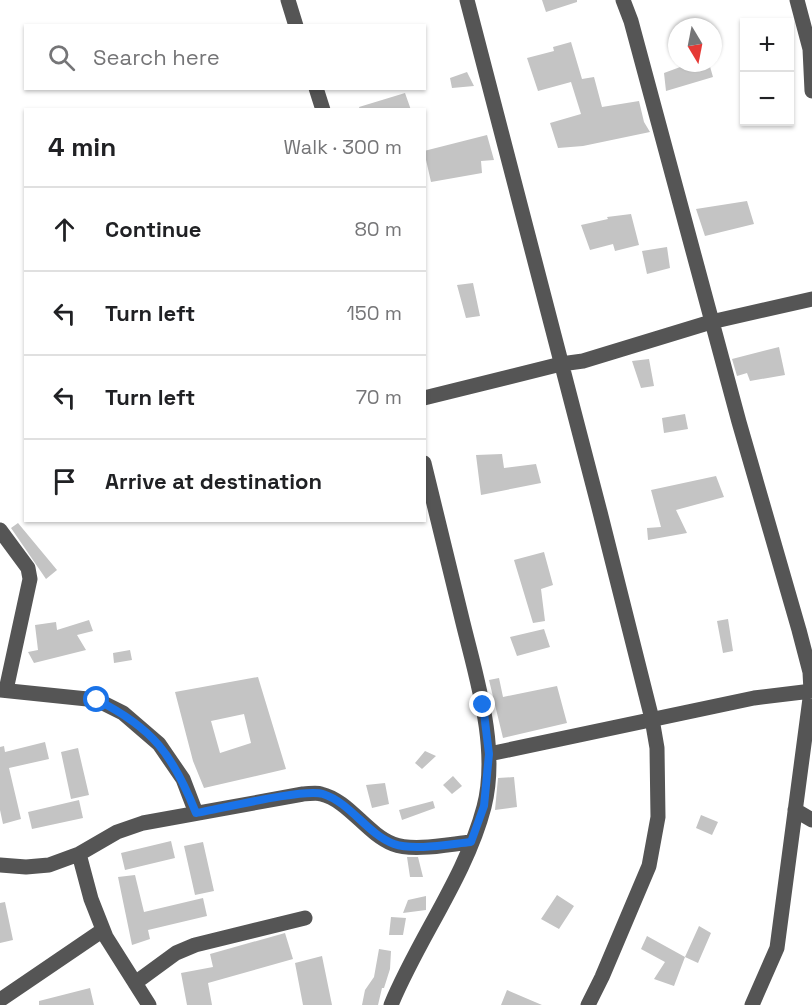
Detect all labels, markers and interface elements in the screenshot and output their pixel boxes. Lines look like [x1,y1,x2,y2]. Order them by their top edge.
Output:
north arrow [668,18,722,72]
map controls [740,18,794,126]
button: + [740,18,794,72]
search box [24,24,426,90]
icon: search [45,41,78,74]
text: Search here [93,43,220,71]
button: − [740,72,794,126]
text: 4 min [48,130,116,164]
text: Walk · 300 m [283,134,402,160]
icon: ahead [48,213,81,246]
text: Continue [105,215,201,243]
text: 80 m [354,216,402,242]
icon: left [48,297,81,330]
text: Turn left [105,299,195,327]
text: 150 m [347,300,402,326]
icon: left [48,381,81,414]
text: Turn left [105,383,195,411]
text: 70 m [356,384,402,410]
icon: arrive [48,465,81,498]
text: Arrive at destination [105,467,322,495]
route start [83,686,109,712]
route end [469,691,495,717]

